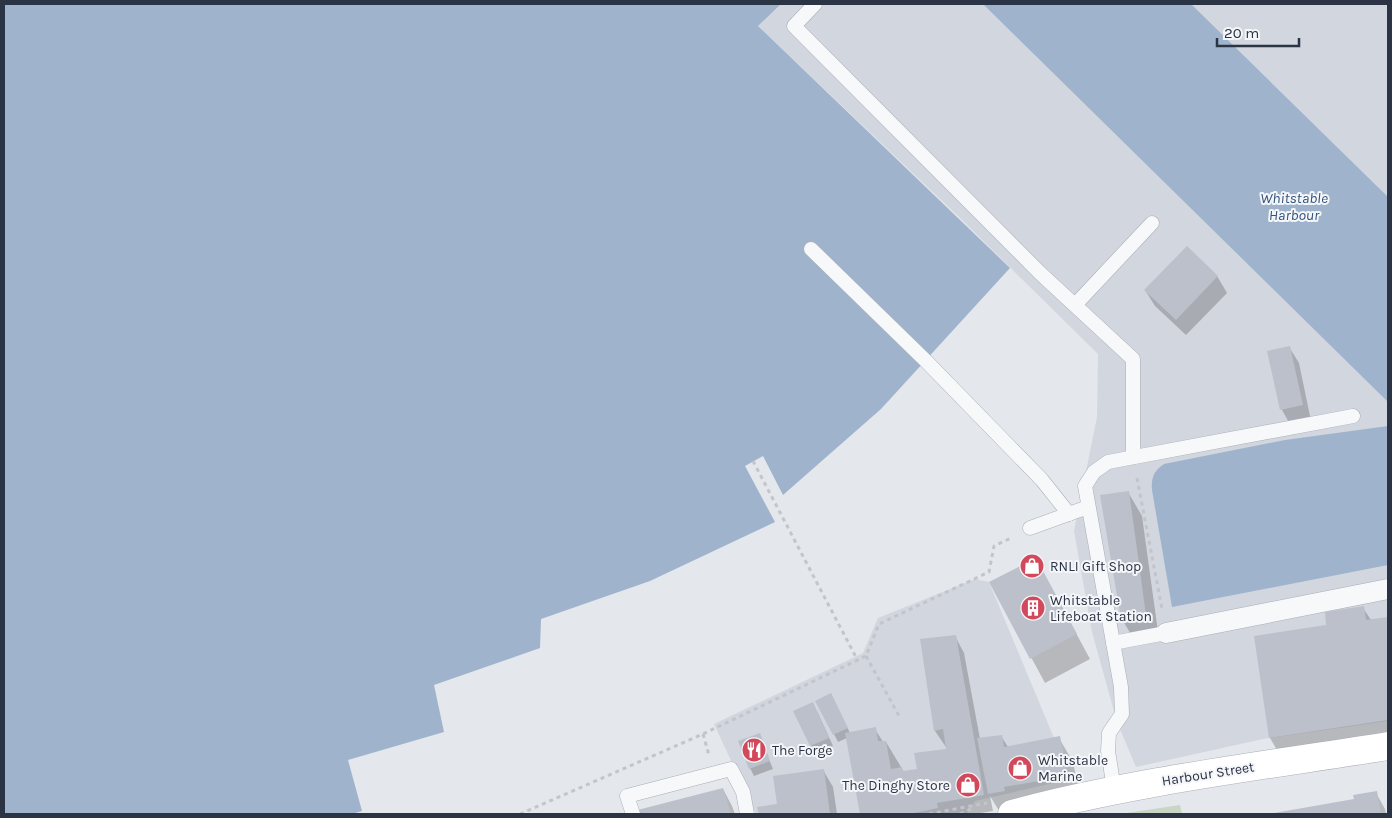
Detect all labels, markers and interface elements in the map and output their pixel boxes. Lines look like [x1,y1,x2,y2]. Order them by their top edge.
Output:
scale bar [1217,15,1300,47]
text: 20 m [1224,24,1259,42]
water label: Whitstable Harbour [1260,189,1328,224]
shop icon: RNLI Gift Shop [1019,553,1045,579]
place label: RNLI Gift Shop [1050,558,1141,575]
place label: Whitstable Lifeboat Station [1050,592,1152,625]
building icon: Whitstable Lifeboat Station [1020,595,1046,621]
restaurant icon: The Forge [741,737,767,763]
place label: The Forge [772,742,833,759]
place label: Whitstable Marine [1038,752,1108,785]
shop icon: Whitstable Marine [1007,755,1033,781]
street label: Harbour Street [1161,758,1255,790]
shop icon: The Dinghy Store [955,772,981,798]
place label: The Dinghy Store [842,777,950,794]

